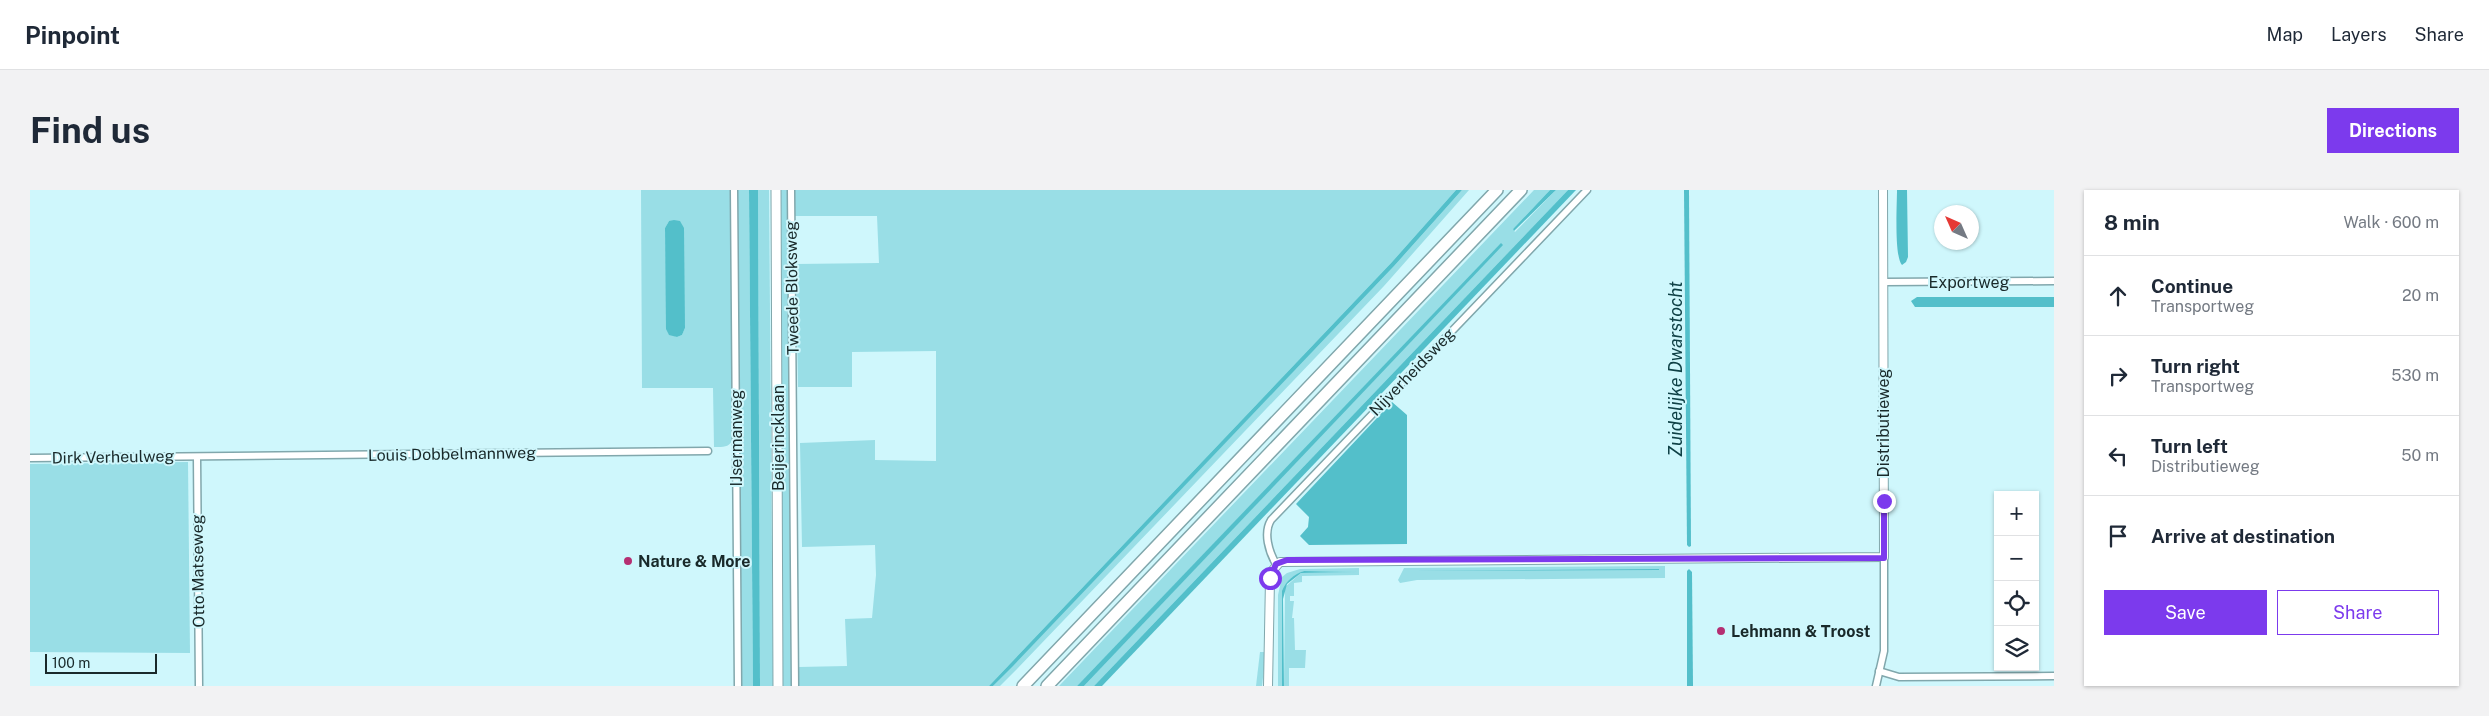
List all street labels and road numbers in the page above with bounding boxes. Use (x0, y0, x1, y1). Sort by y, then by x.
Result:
street label: Tweede Bloksweg (781, 221, 803, 355)
street label: Exportweg (1929, 273, 2009, 292)
street label: Nijverheidsweg (1365, 324, 1459, 420)
street label: Distributieweg (1874, 369, 1893, 477)
street label: Beijerincklaan (769, 385, 788, 491)
street label: IJsermanweg (727, 389, 746, 487)
street label: Louis Dobbelmannweg (368, 443, 536, 465)
street label: Dirk Verheulweg (51, 446, 175, 468)
street label: Otto Matseweg (188, 514, 208, 628)

